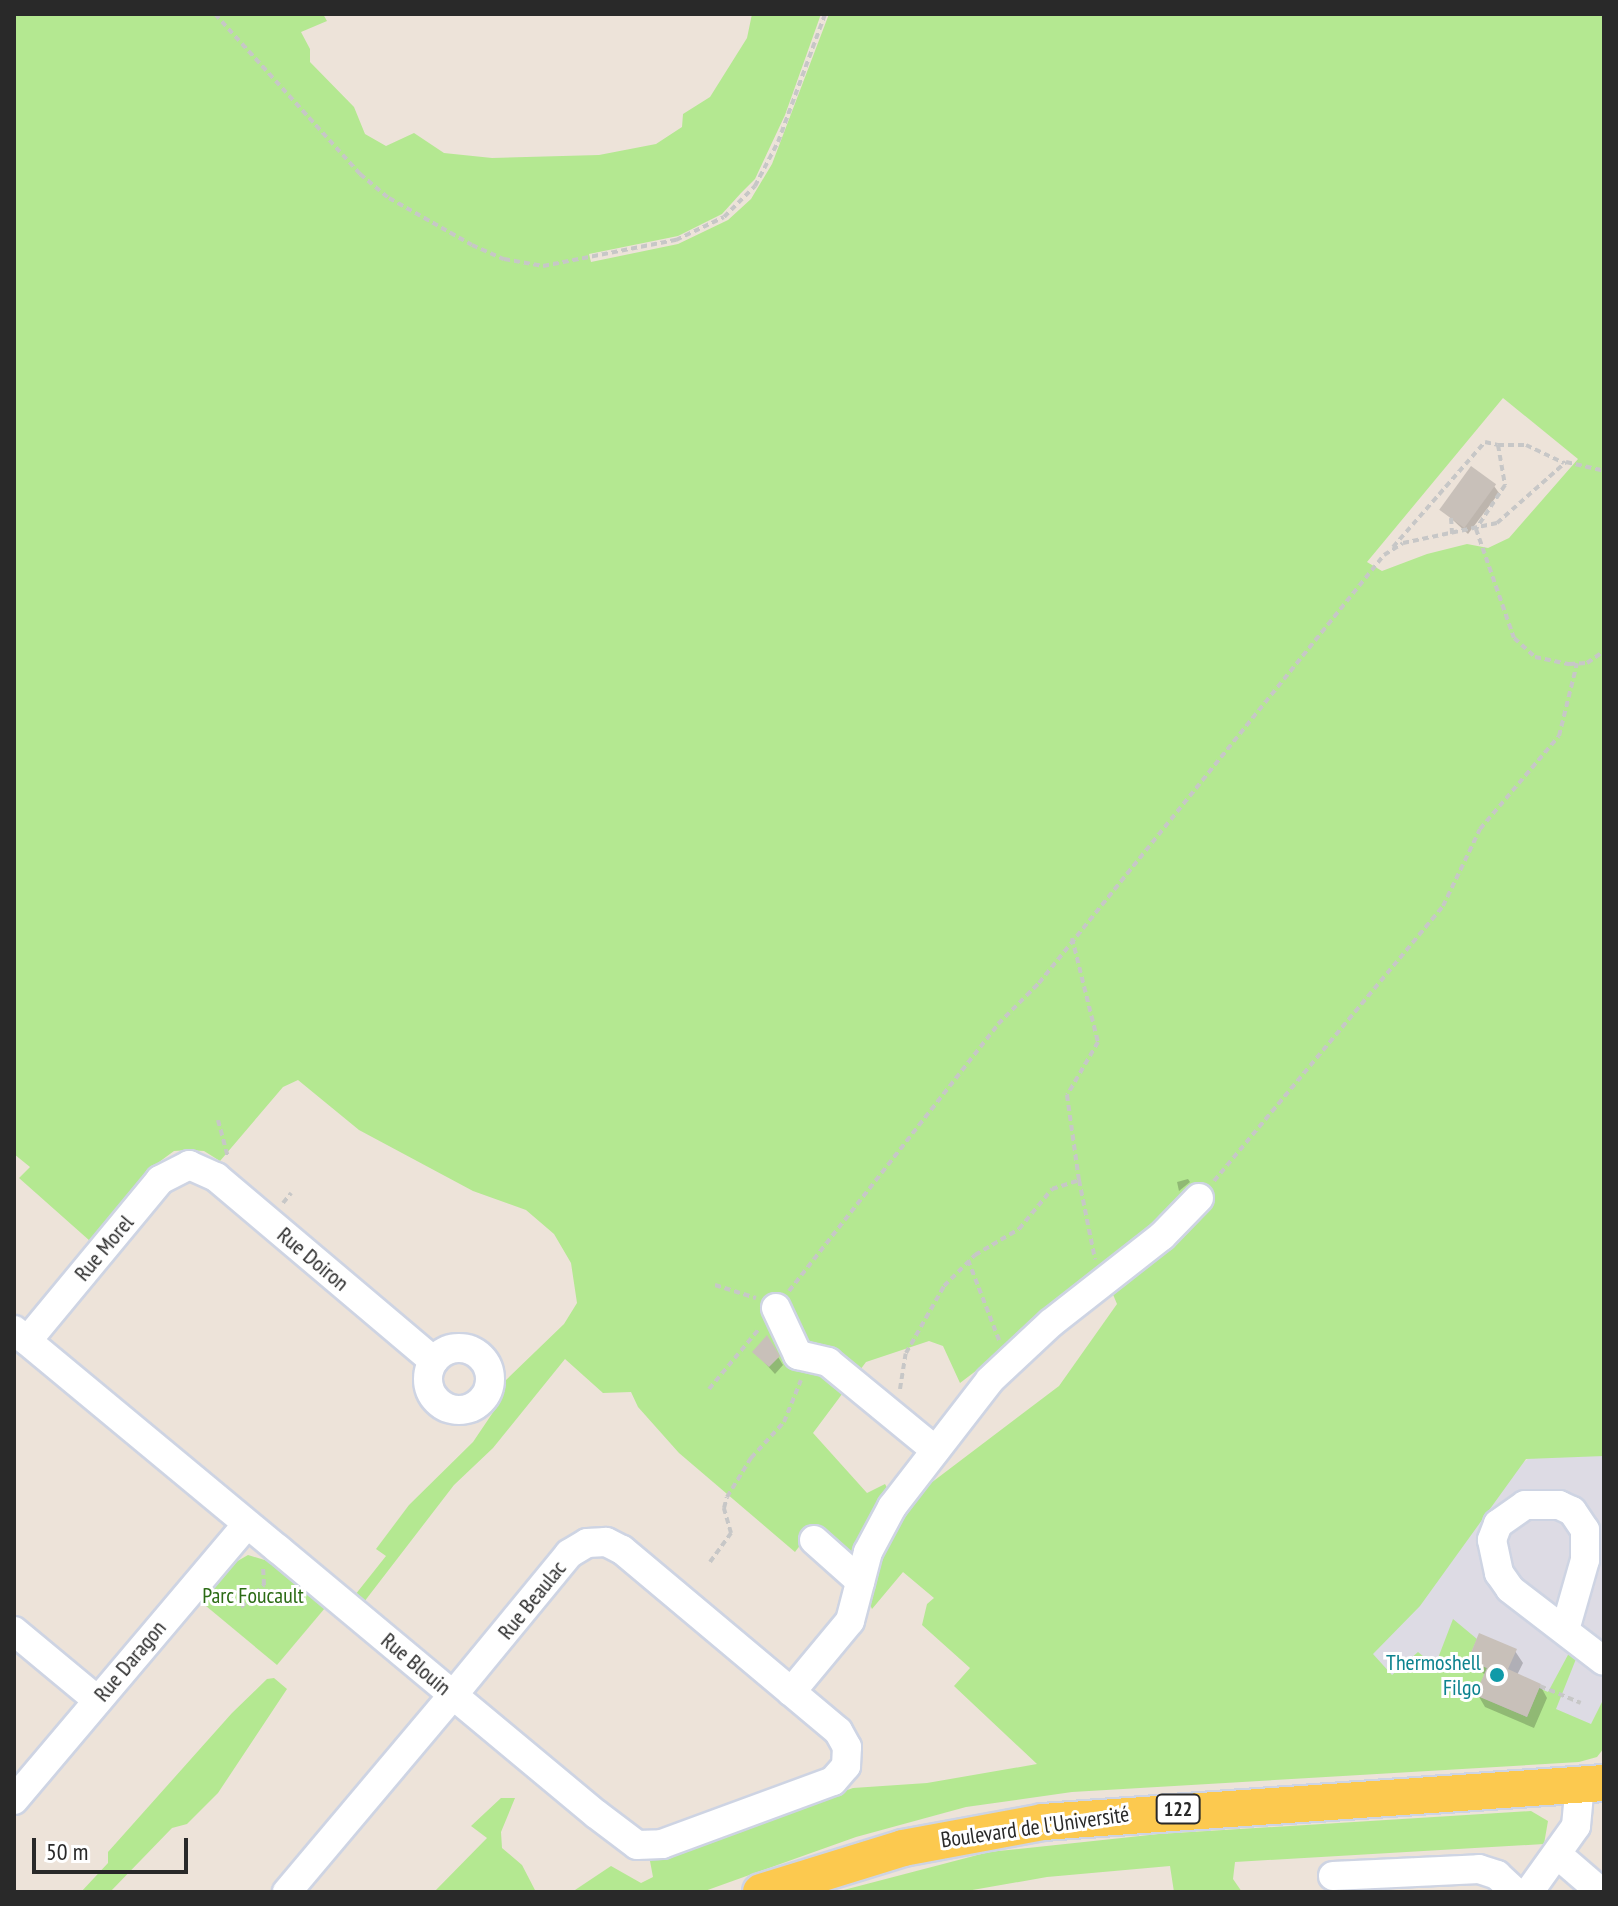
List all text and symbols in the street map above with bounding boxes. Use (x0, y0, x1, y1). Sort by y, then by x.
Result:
street label: Rue Morel (69, 1210, 139, 1286)
street label: Rue Doiron (272, 1222, 354, 1296)
street label: Rue Beaulac (492, 1555, 572, 1645)
park label: Parc Foucault (202, 1583, 304, 1609)
street label: Rue Daragon (88, 1615, 172, 1707)
street label: Rue Blouin (376, 1627, 456, 1701)
place label: Thermoshell Filgo (1386, 1649, 1481, 1700)
marker: Thermoshell Filgo (1488, 1666, 1506, 1684)
road number: 122 (1154, 1793, 1202, 1825)
street label: Boulevard de l'Université (939, 1801, 1131, 1853)
scale bar (36, 1822, 192, 1872)
text: 50 m (46, 1836, 88, 1867)

